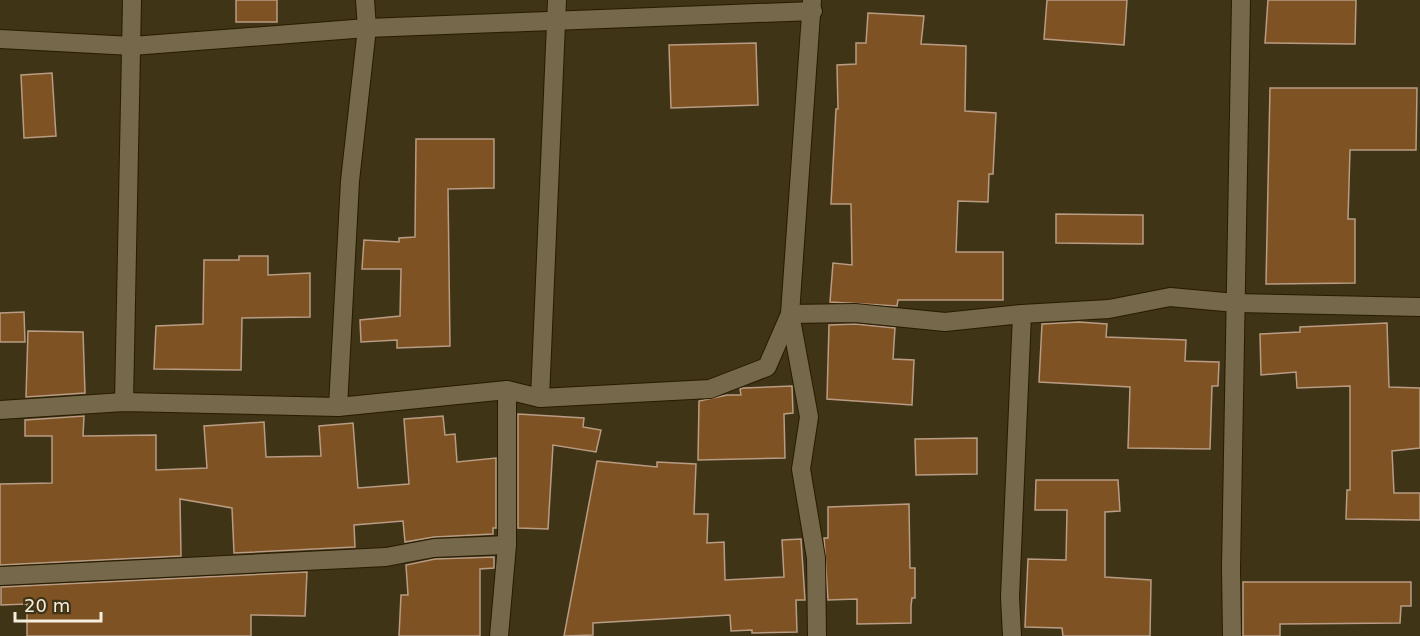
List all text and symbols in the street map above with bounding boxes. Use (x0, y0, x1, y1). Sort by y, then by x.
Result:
scale bar (15, 585, 100, 623)
text: 20 m (24, 595, 70, 616)

